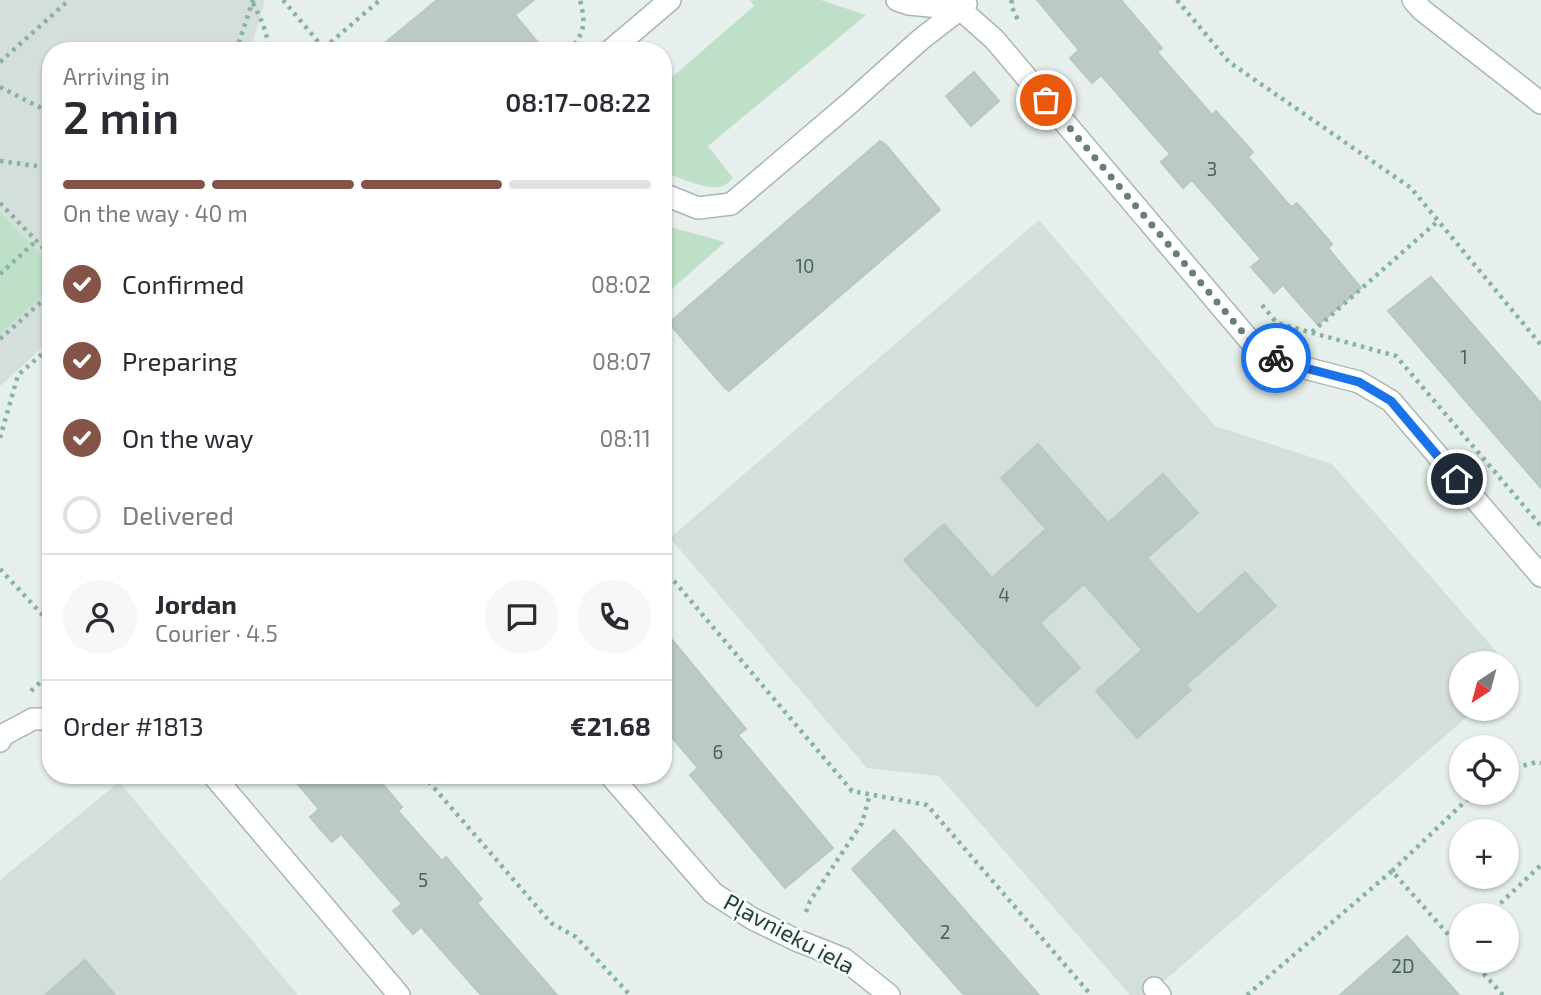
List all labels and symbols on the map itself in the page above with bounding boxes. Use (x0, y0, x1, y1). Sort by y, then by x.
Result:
pin (1016, 70, 1076, 130)
house number: 3 (1207, 157, 1217, 180)
house number: 10 (795, 254, 815, 277)
courier (1241, 323, 1311, 393)
house number: 1 (1460, 345, 1468, 368)
pin (1427, 449, 1487, 509)
house number: 4 (998, 583, 1010, 606)
north arrow (1449, 651, 1519, 721)
house number: 6 (713, 740, 723, 763)
house number: 5 (418, 868, 428, 891)
street label: Pļavnieku iela (718, 887, 860, 981)
house number: 2 (940, 920, 950, 943)
house number: 2D (1391, 954, 1415, 977)

